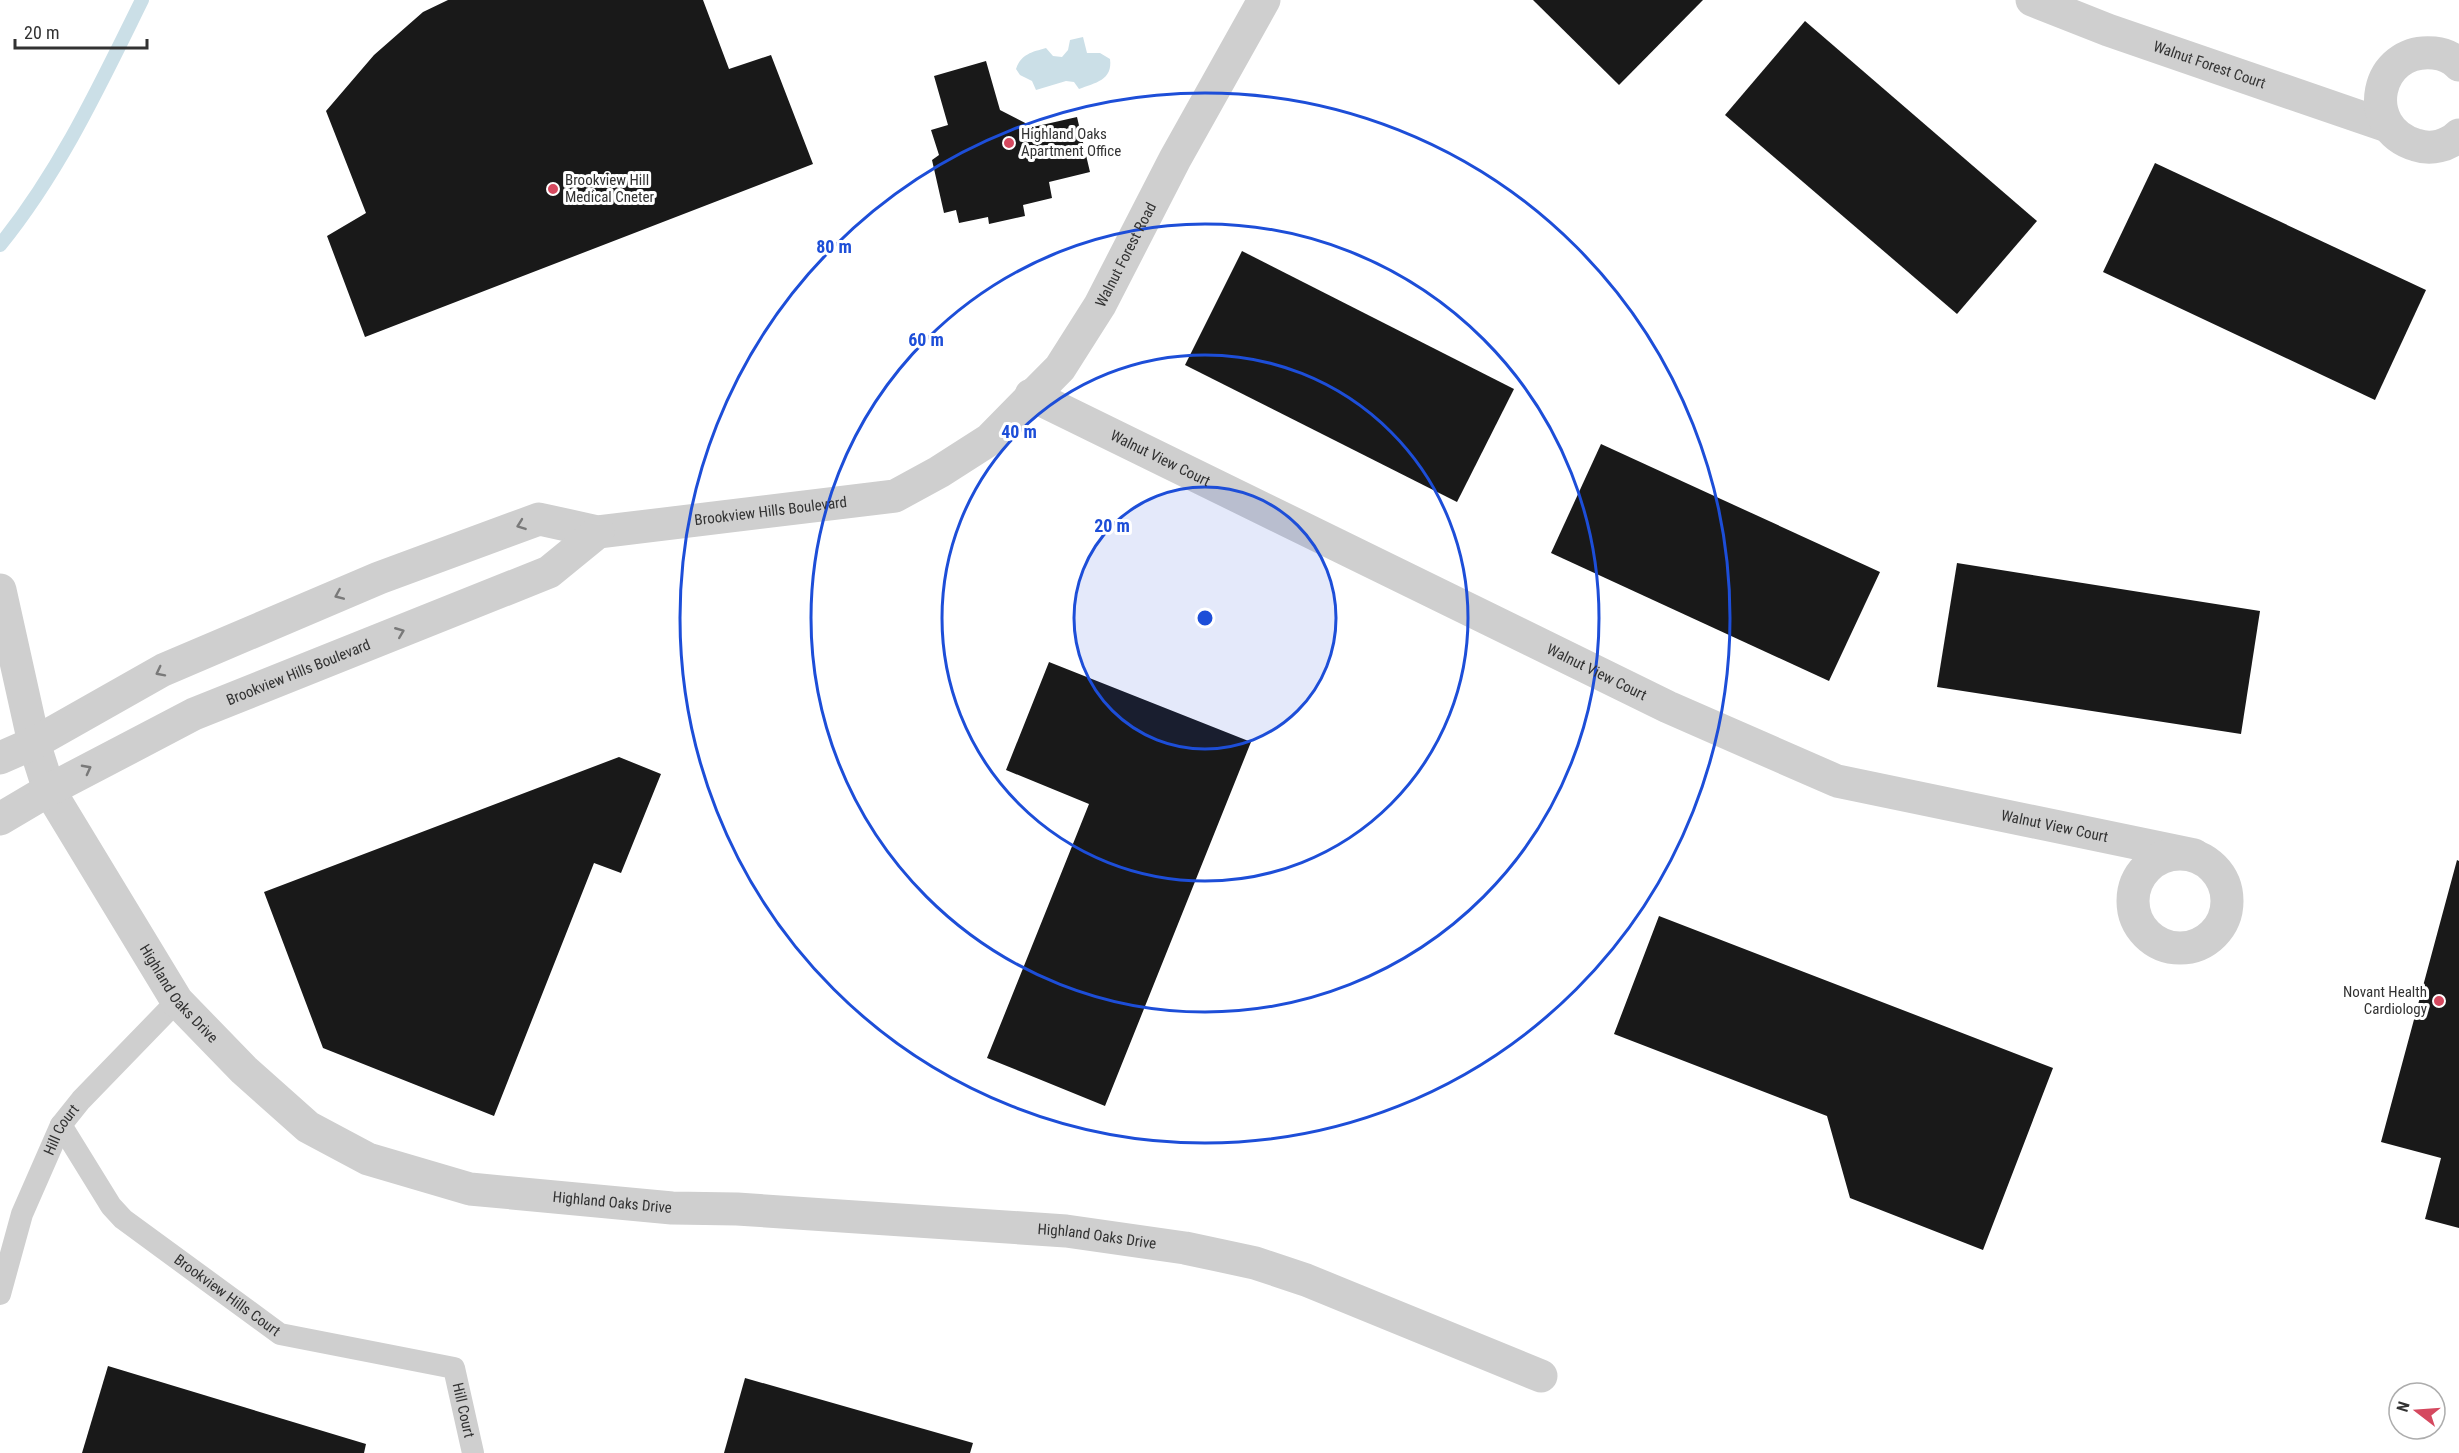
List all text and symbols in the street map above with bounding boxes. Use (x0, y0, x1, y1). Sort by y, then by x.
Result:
scale bar (15, 12, 147, 50)
text: 20 m (24, 22, 59, 43)
street label: Walnut Forest Court (2151, 37, 2268, 93)
place label: Highland Oaks Apartment Office (1021, 125, 1121, 160)
marker: Highland Oaks Apartment Office (1002, 136, 1016, 150)
place label: Brookview Hill Medical Cneter (565, 171, 655, 206)
marker: Brookview Hill Medical Cneter (546, 182, 560, 196)
street label: Walnut Forest Road (1091, 199, 1160, 310)
text: 80 m (816, 236, 852, 257)
text: 60 m (908, 329, 944, 350)
text: 40 m (1001, 421, 1037, 442)
street label: Walnut View Court (1107, 426, 1213, 490)
street label: Brookview Hills Boulevard (693, 493, 848, 529)
text: 20 m (1094, 515, 1130, 536)
one-way arrow (516, 518, 527, 530)
one-way arrow (334, 588, 345, 600)
centre of rings (1195, 608, 1215, 628)
one-way arrow (394, 627, 405, 639)
street label: Brookview Hills Boulevard (224, 635, 373, 709)
street label: Walnut View Court (1544, 640, 1650, 704)
one-way arrow (156, 665, 166, 676)
one-way arrow (81, 765, 92, 777)
street label: Walnut View Court (1999, 806, 2110, 846)
street label: Highland Oaks Drive (136, 941, 222, 1047)
place label: Novant Health Cardiology (2343, 983, 2427, 1018)
marker: Novant Health Cardiology (2432, 994, 2446, 1008)
street label: Hill Court (40, 1101, 83, 1158)
street label: Highland Oaks Drive (552, 1188, 673, 1217)
street label: Highland Oaks Drive (1037, 1220, 1157, 1253)
street label: Brookview Hills Court (171, 1250, 284, 1340)
street label: Hill Court (449, 1381, 478, 1439)
north arrow (2387, 1381, 2447, 1441)
text: N (2393, 1399, 2414, 1414)

